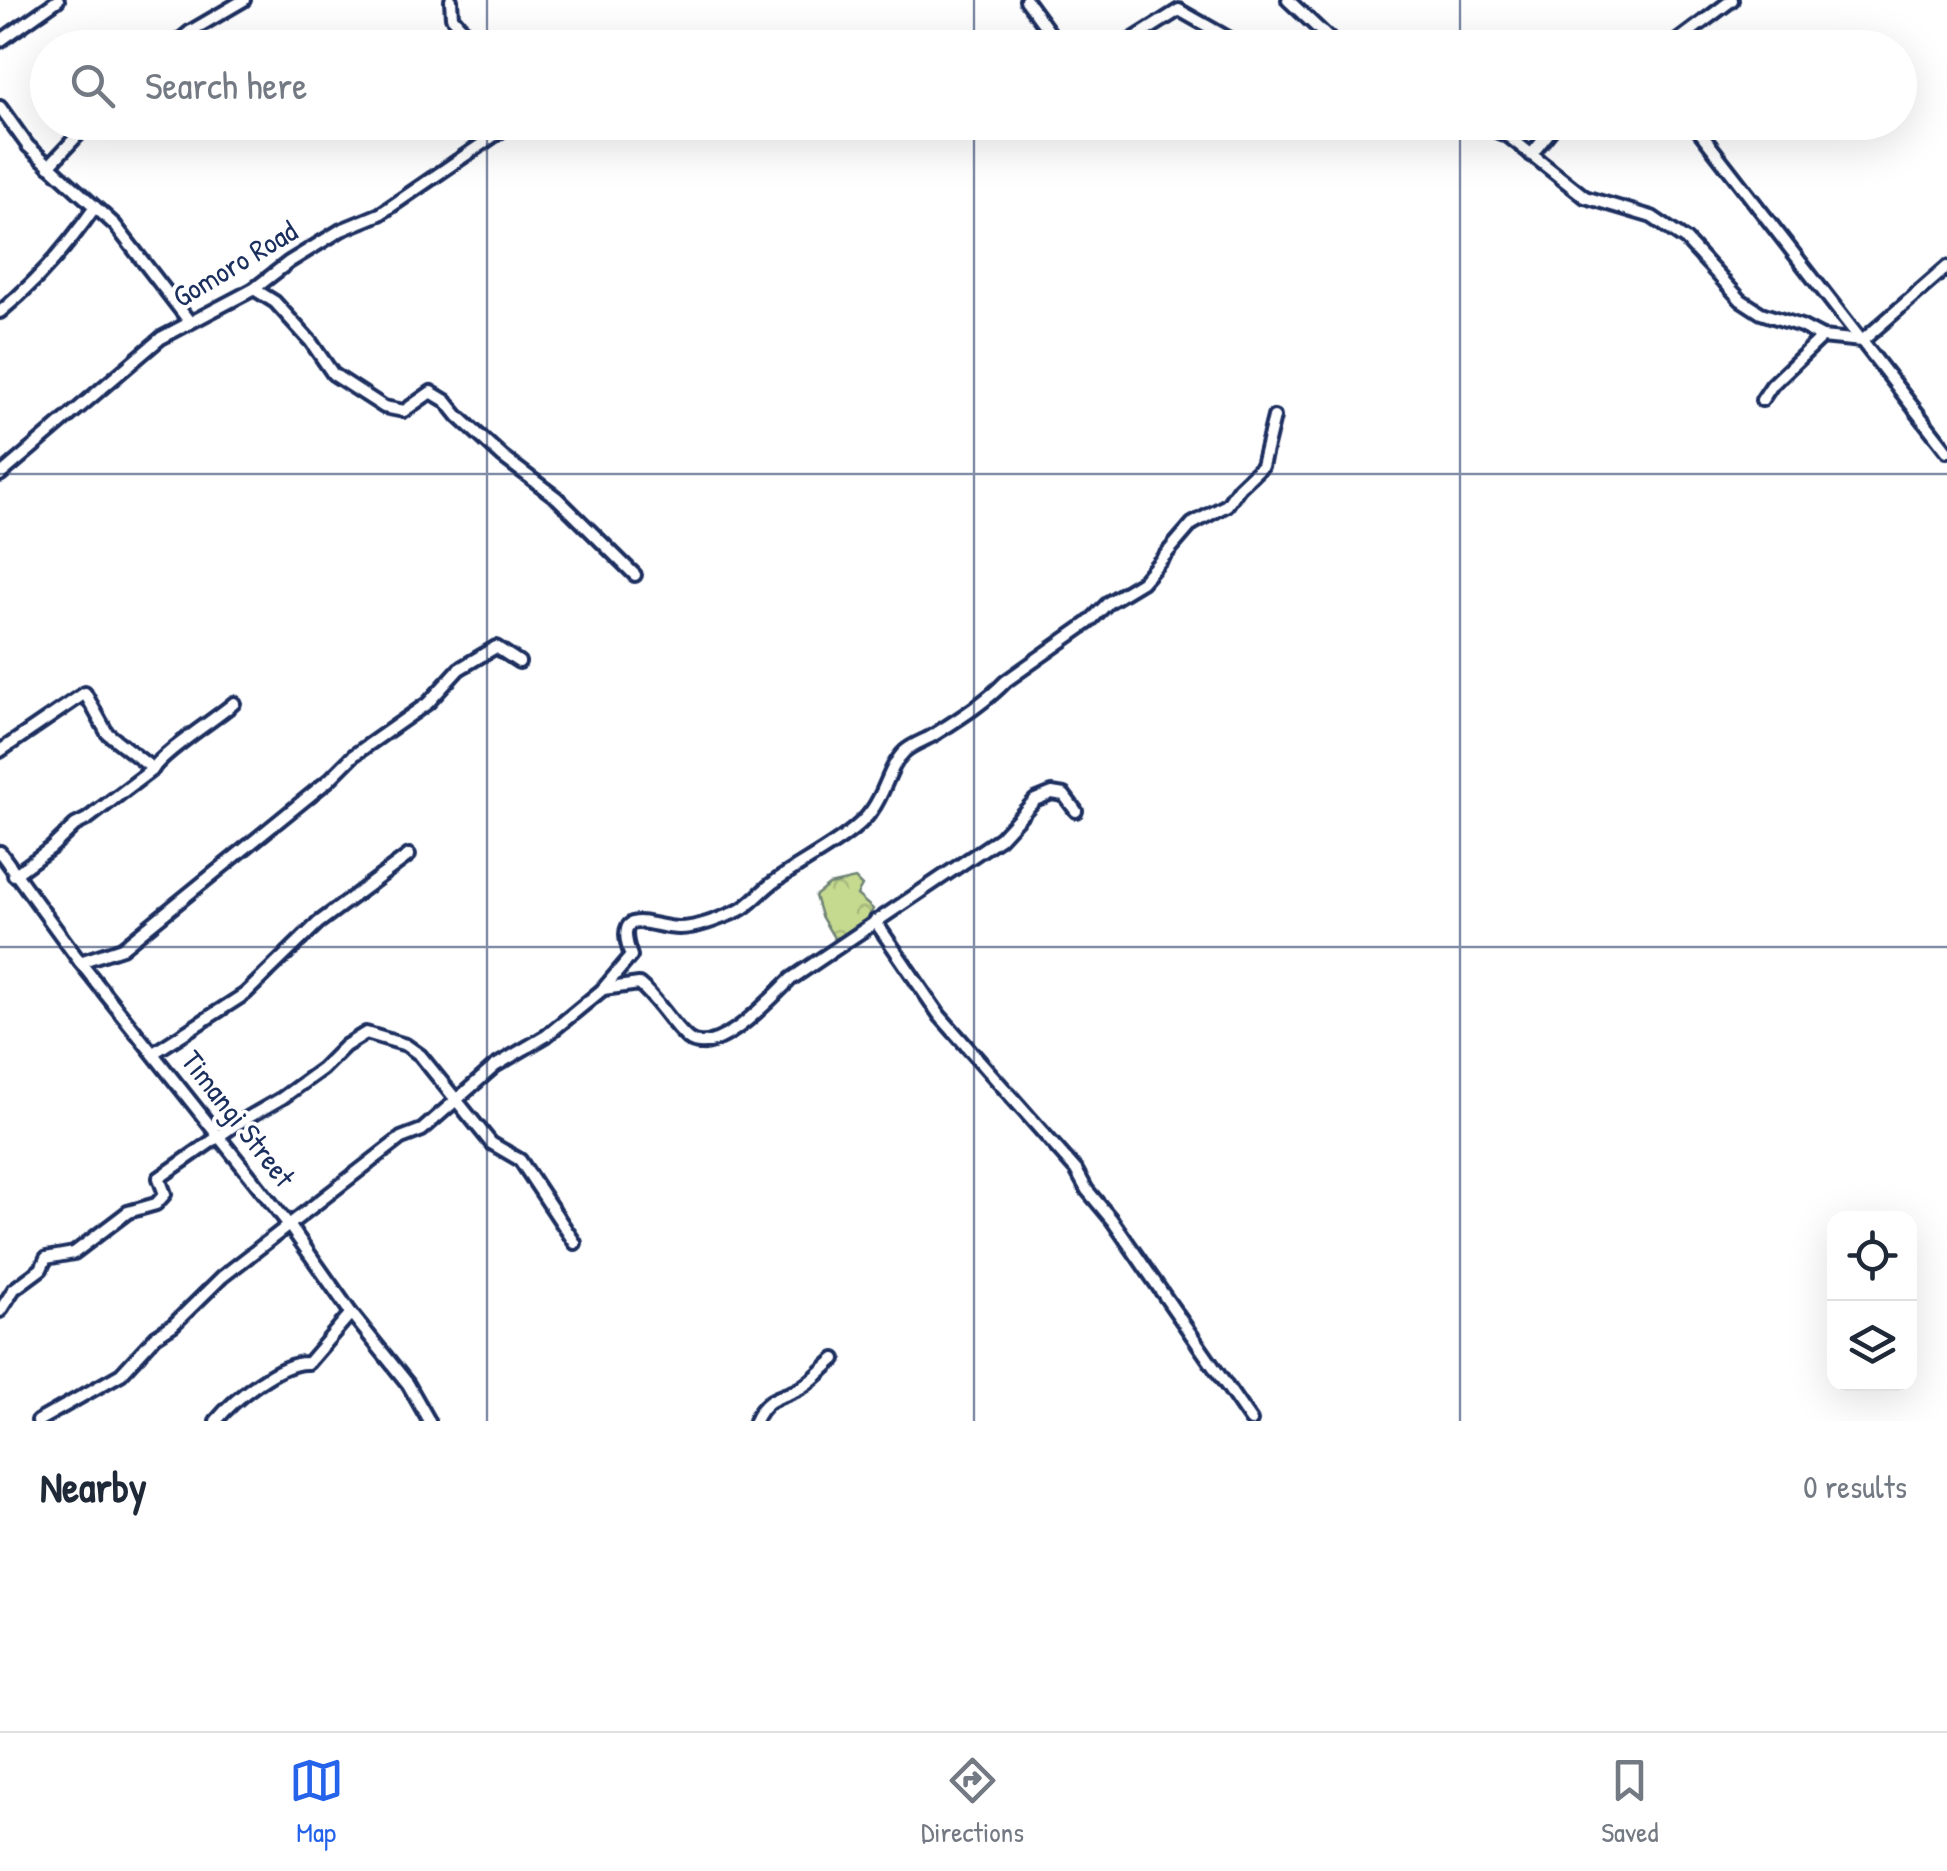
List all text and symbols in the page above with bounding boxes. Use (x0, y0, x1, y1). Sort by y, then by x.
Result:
search box (30, 30, 1917, 140)
icon: search (65, 58, 120, 113)
text: Search here (145, 59, 307, 111)
street label: Gomoro Road (165, 210, 304, 316)
street label: Timangi Street (173, 1042, 305, 1196)
map controls (1827, 1211, 1917, 1391)
button: locate (1827, 1211, 1917, 1301)
button: layers (1827, 1301, 1917, 1391)
text: Nearby (40, 1458, 147, 1515)
text: 0 results (1803, 1465, 1907, 1508)
tab: Map (289, 1753, 344, 1851)
tab: Directions (921, 1753, 1024, 1851)
tab: Saved (1601, 1753, 1658, 1851)

